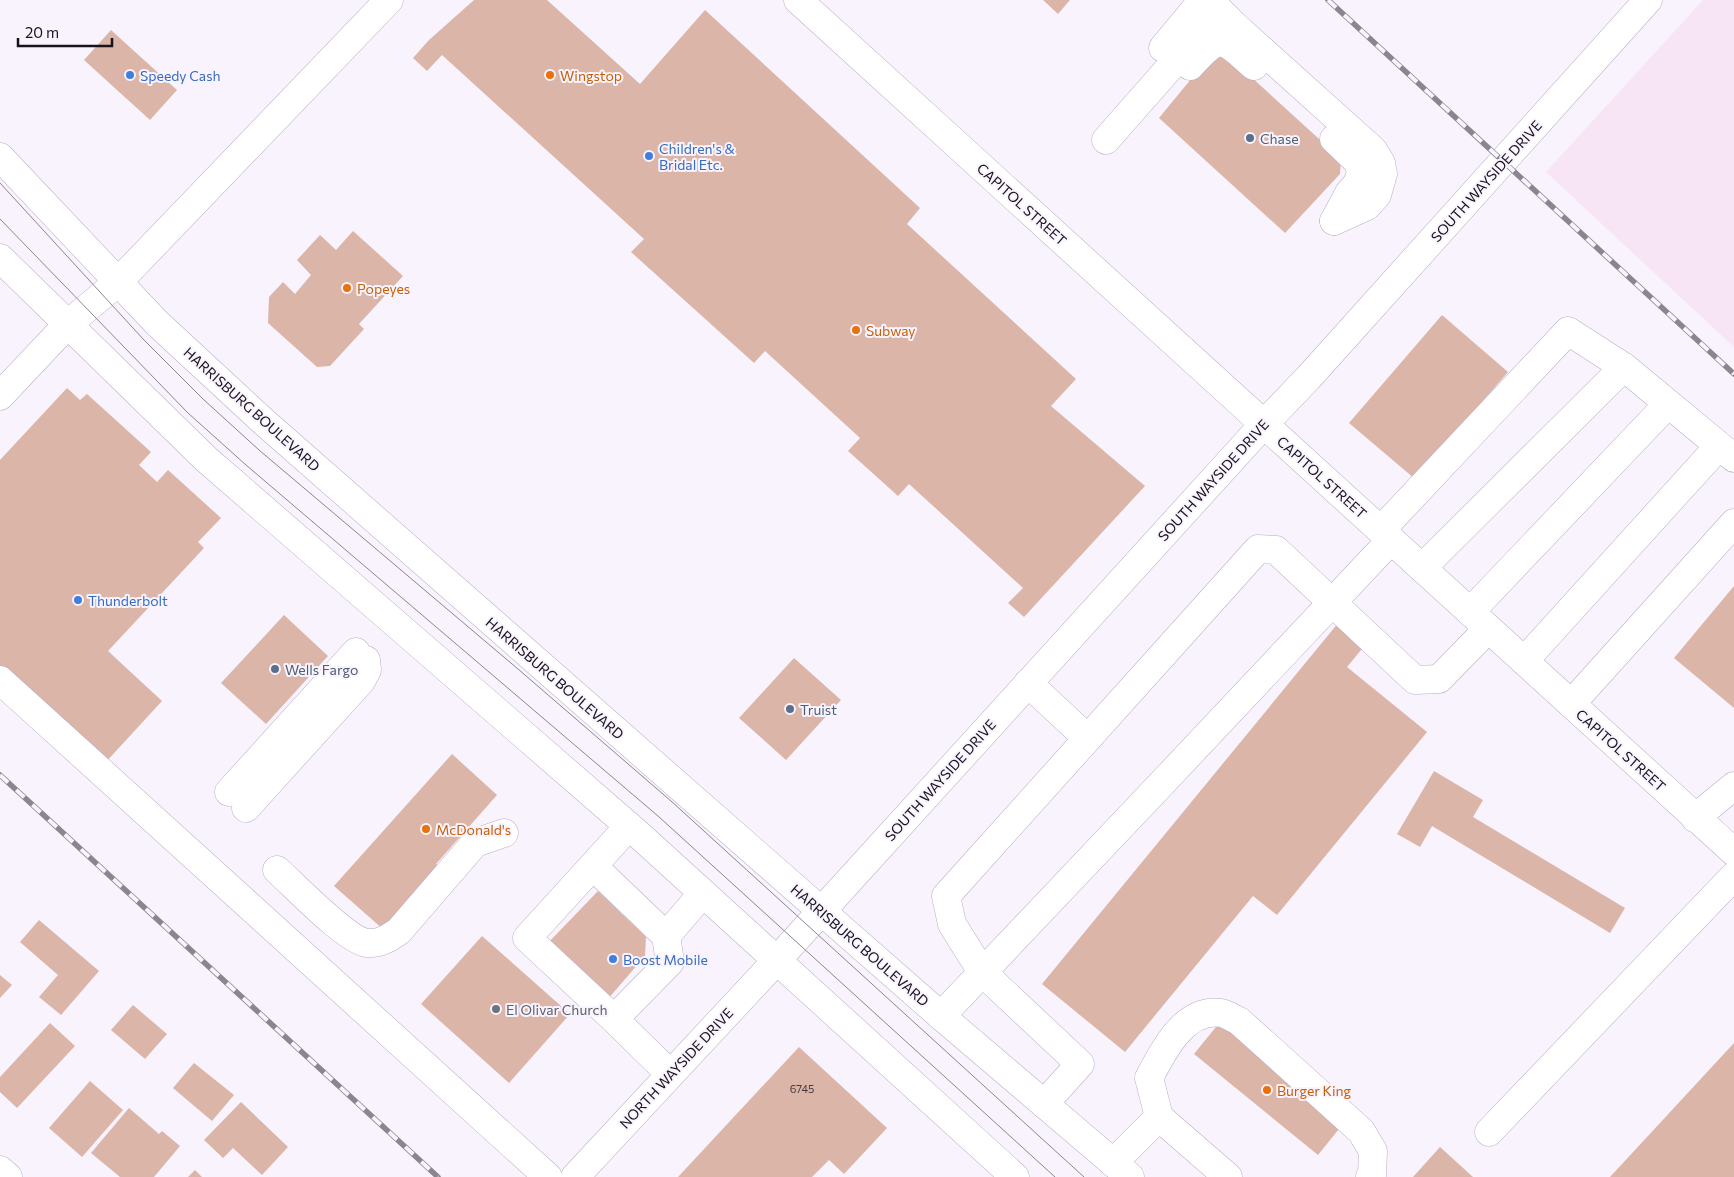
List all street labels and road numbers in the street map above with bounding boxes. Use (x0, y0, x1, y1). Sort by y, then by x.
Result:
street label: SOUTH WAYSIDE DRIVE (1427, 117, 1545, 245)
street label: CAPITOL STREET (974, 159, 1070, 249)
street label: HARRISBURG BOULEVARD (180, 343, 324, 475)
street label: SOUTH WAYSIDE DRIVE (1154, 416, 1272, 544)
street label: CAPITOL STREET (1274, 432, 1370, 522)
street label: HARRISBURG BOULEVARD (482, 613, 628, 743)
street label: CAPITOL STREET (1573, 705, 1669, 795)
street label: SOUTH WAYSIDE DRIVE (881, 716, 999, 844)
street label: HARRISBURG BOULEVARD (787, 880, 933, 1010)
street label: NORTH WAYSIDE DRIVE (616, 1004, 736, 1132)

